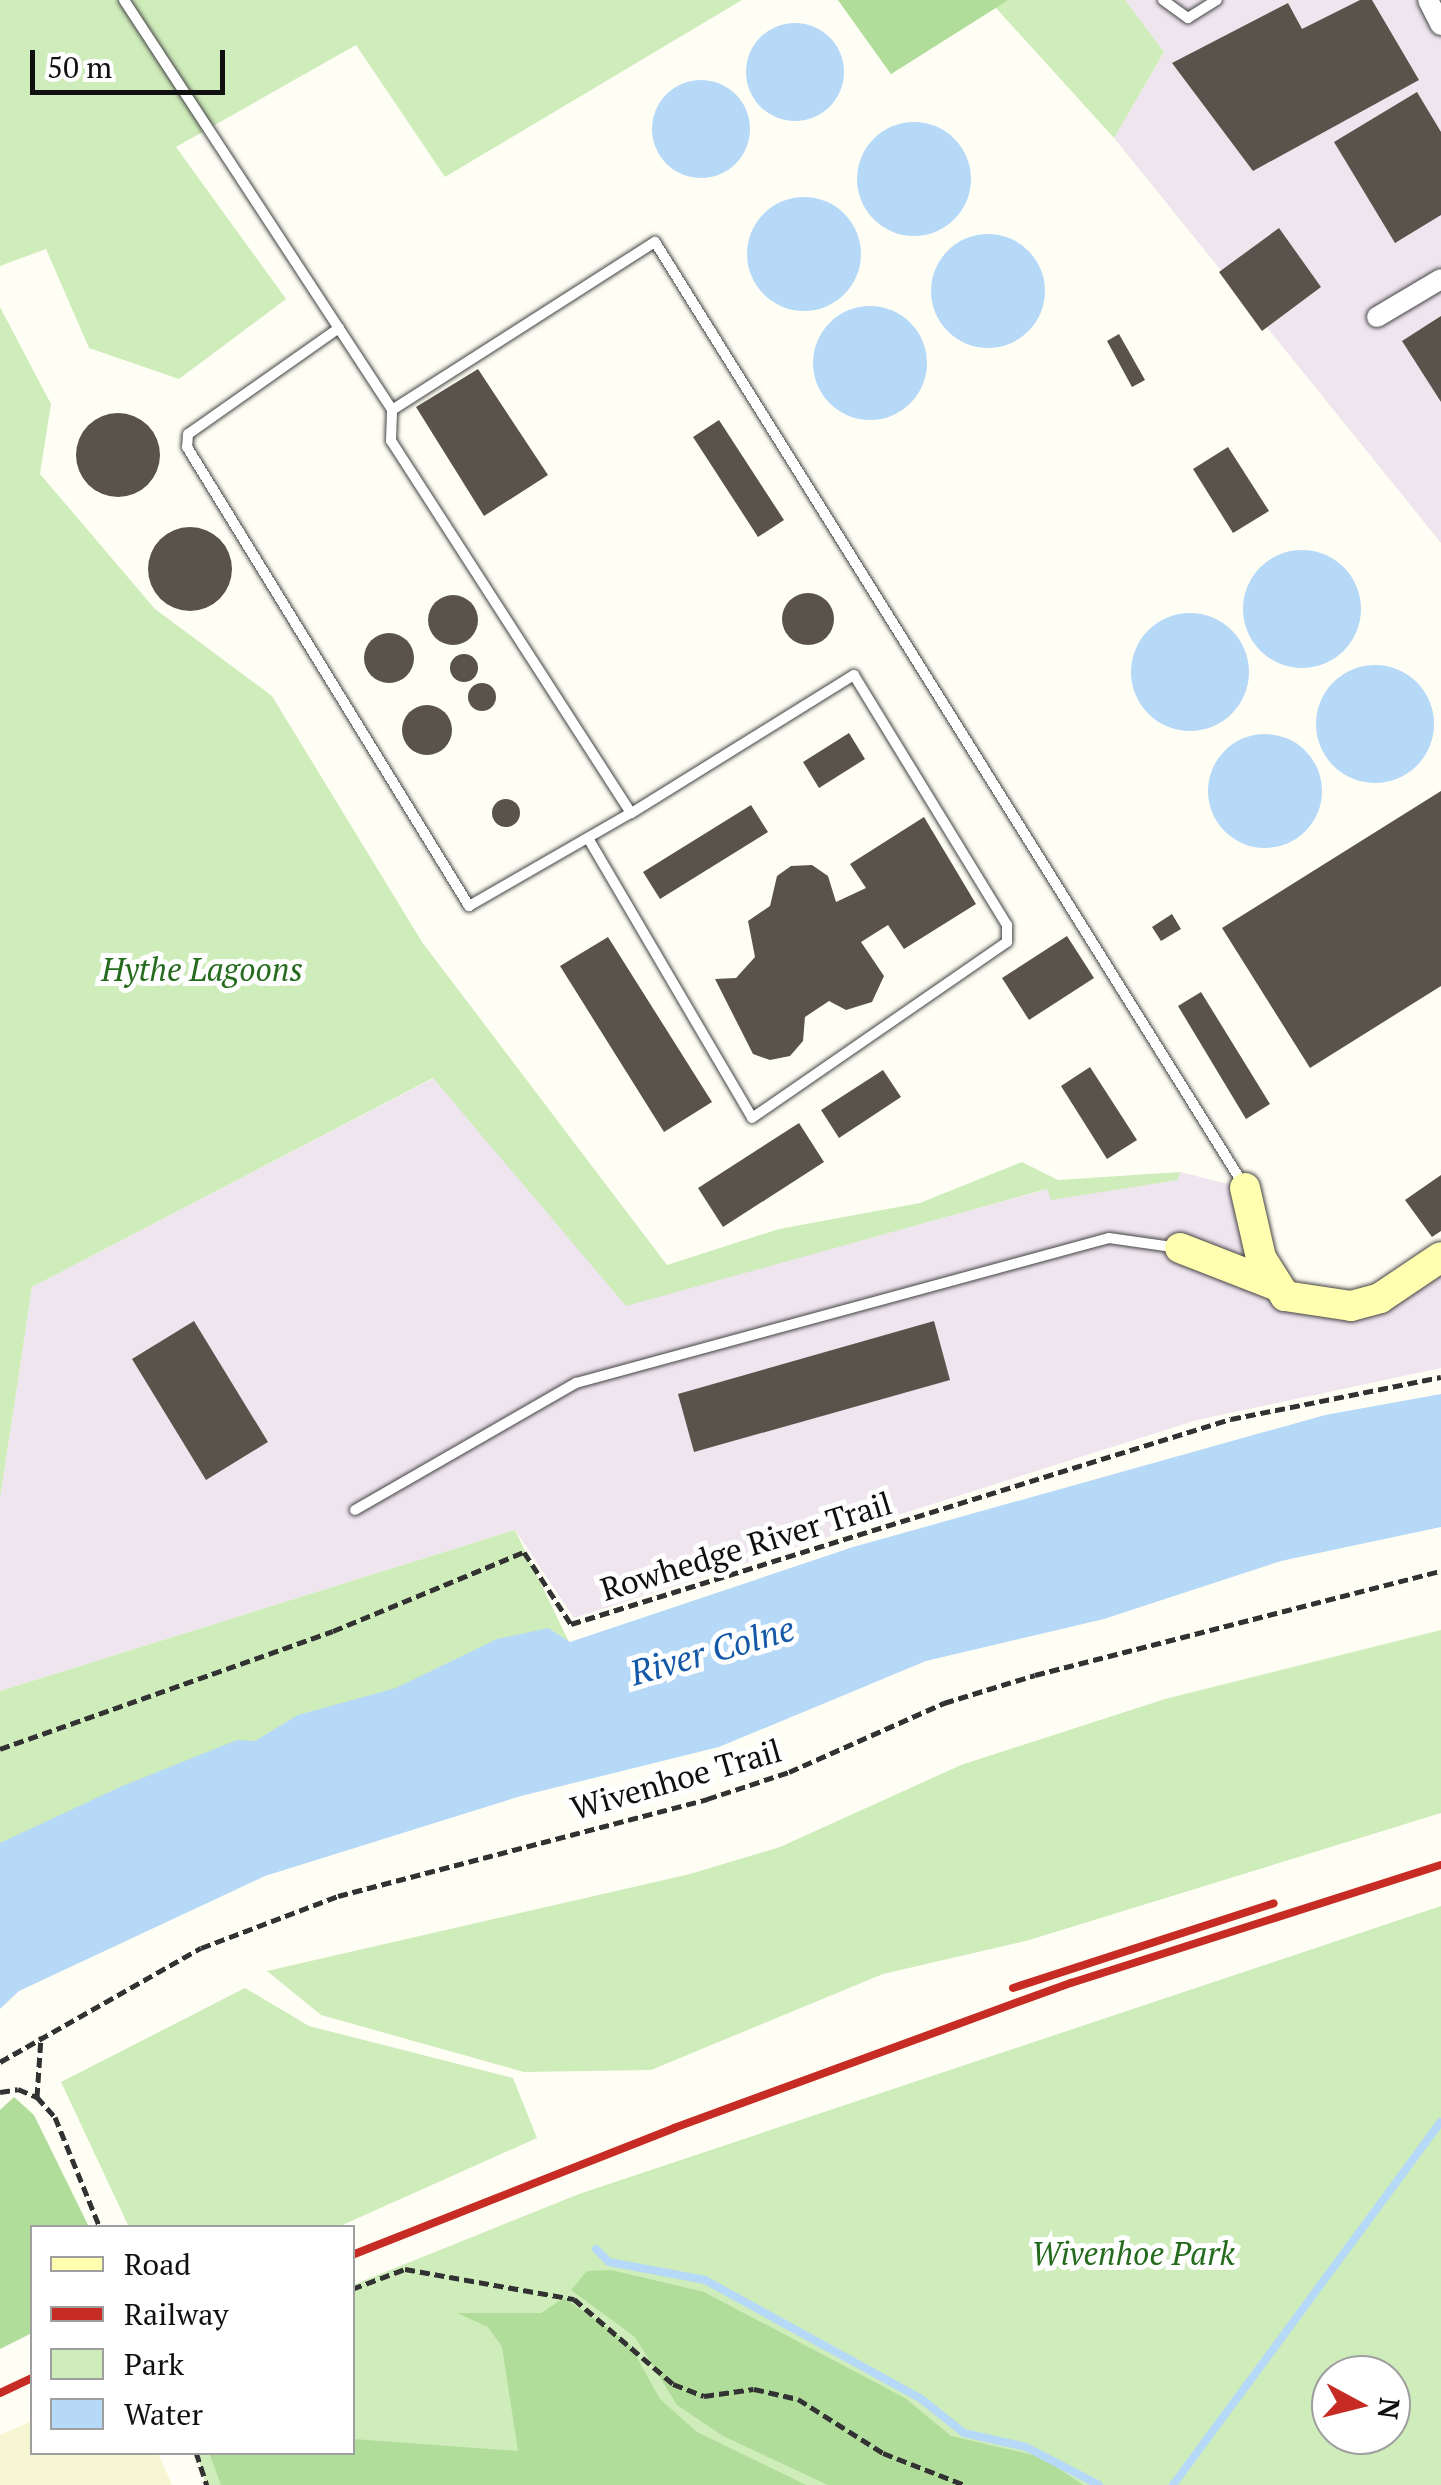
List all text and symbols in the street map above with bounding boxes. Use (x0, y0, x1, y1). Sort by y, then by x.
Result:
scale bar (35, 30, 230, 92)
text: 50 m (47, 47, 112, 87)
park label: Hythe Lagoons (101, 950, 303, 988)
street label: Rowhedge River Trail (596, 1483, 896, 1609)
water label: River Colne (625, 1607, 799, 1693)
street label: Wivenhoe Trail (566, 1731, 786, 1827)
legend (30, 2225, 355, 2455)
park label: Wivenhoe Park (1031, 2234, 1235, 2272)
text: Road (124, 2244, 191, 2284)
text: Railway (124, 2294, 228, 2334)
text: Park (124, 2344, 184, 2384)
north arrow (1311, 2355, 1411, 2455)
text: Water (124, 2394, 203, 2434)
text: N (1370, 2396, 1409, 2421)

